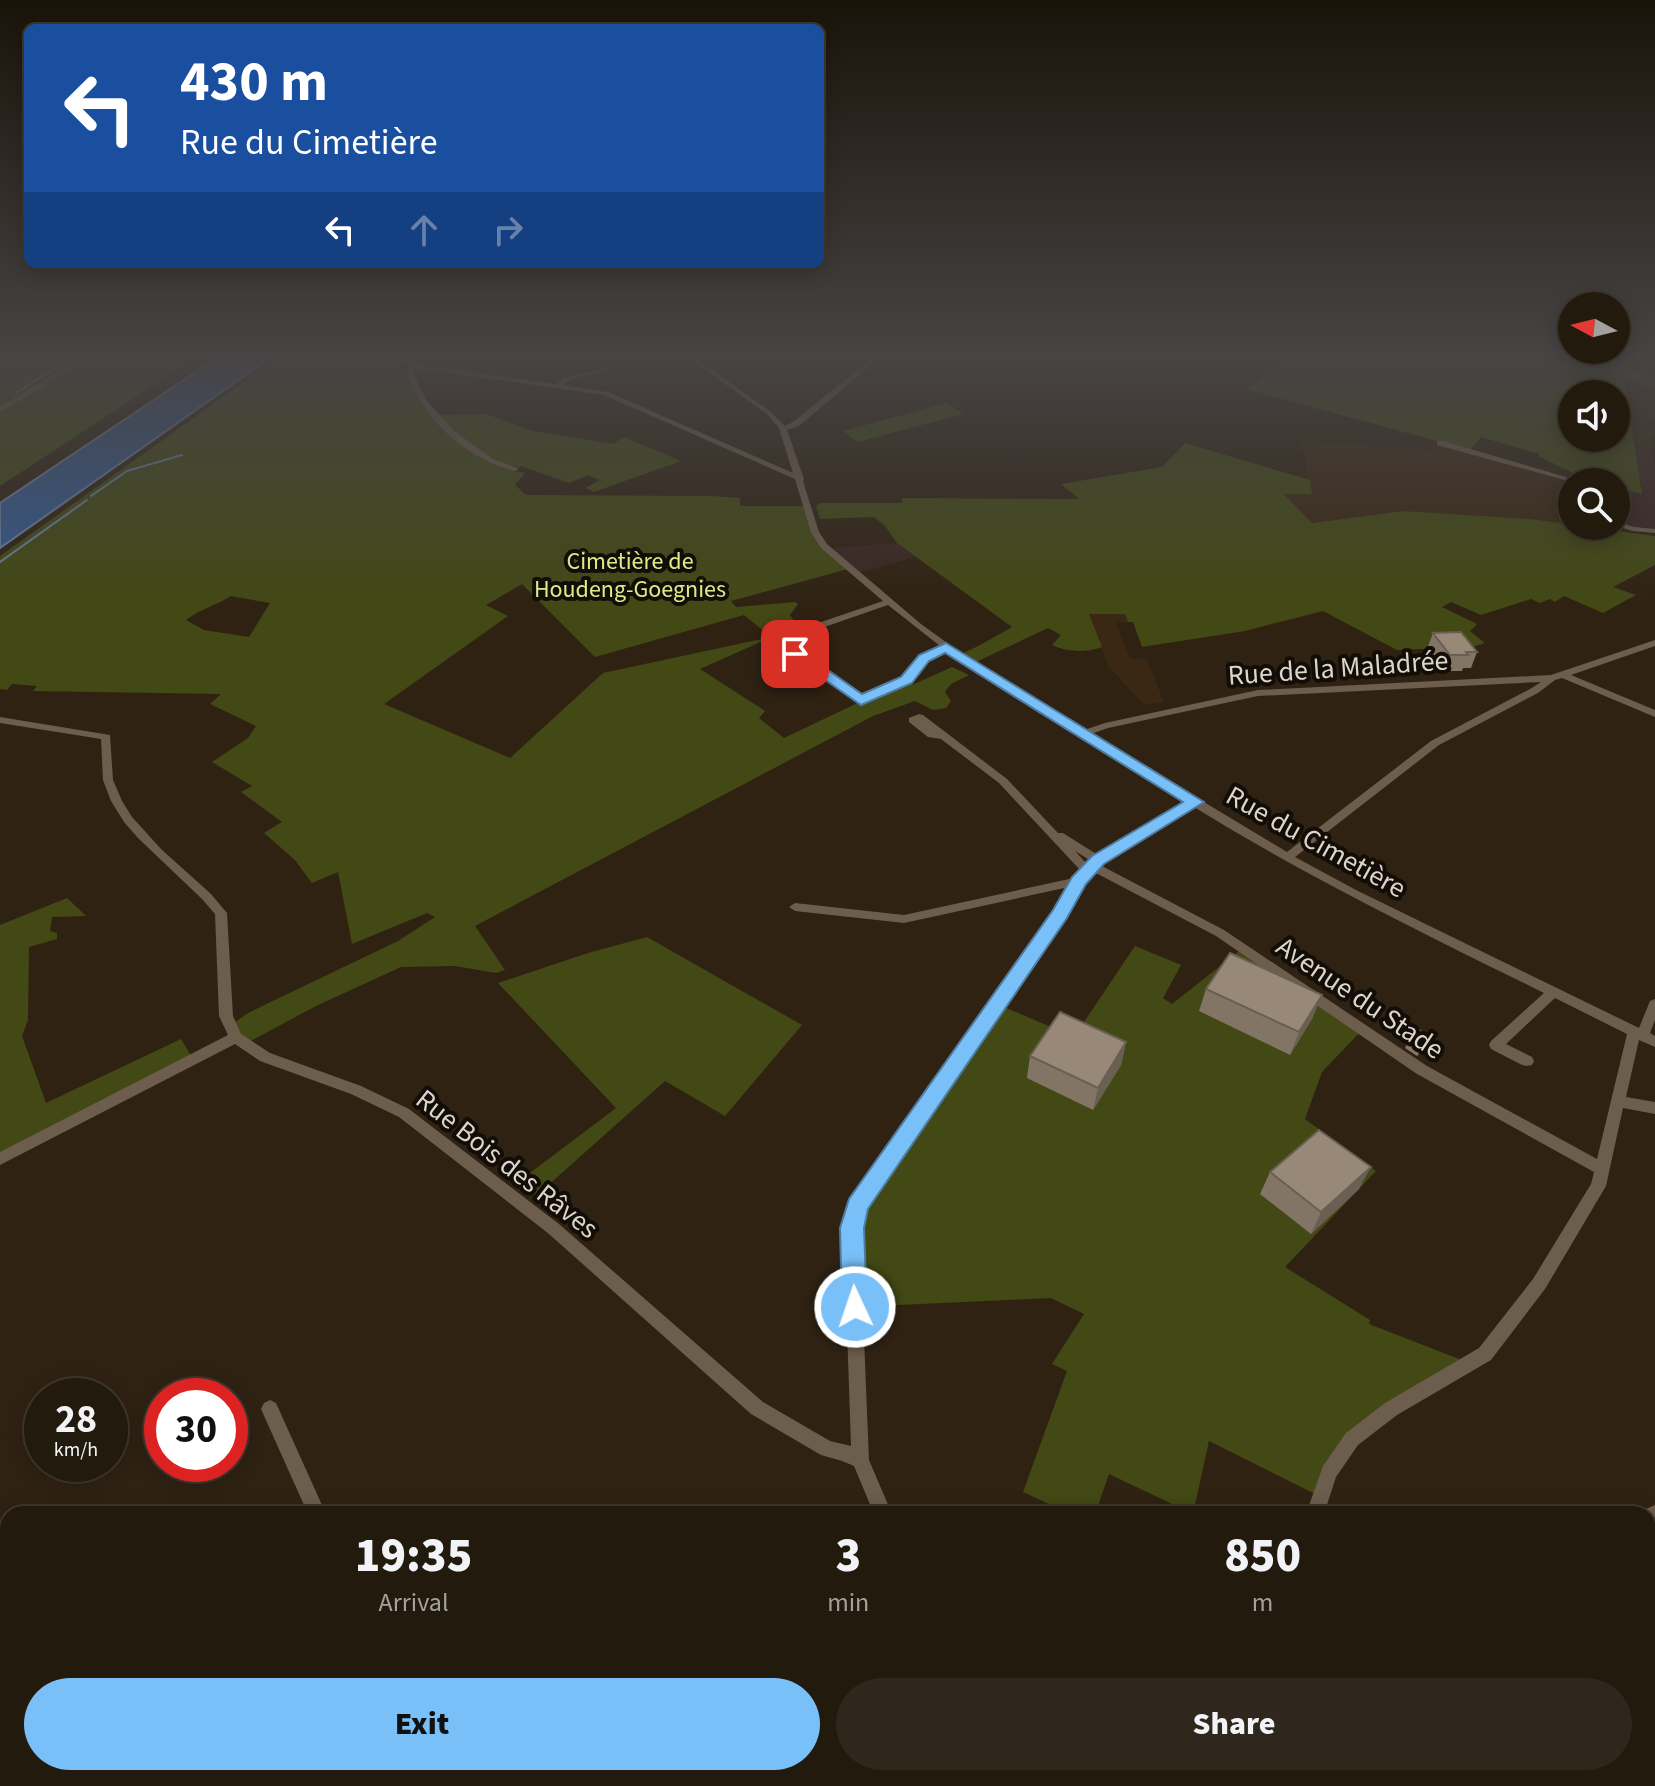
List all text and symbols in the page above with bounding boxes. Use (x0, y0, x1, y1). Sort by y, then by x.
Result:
text: 430 m (180, 43, 328, 122)
icon: left (48, 56, 152, 160)
text: Rue du Cimetière (180, 117, 438, 168)
icon: left (318, 208, 362, 252)
icon: ahead (402, 208, 446, 252)
icon: right (486, 208, 530, 252)
north arrow (1558, 292, 1630, 364)
map controls (1558, 292, 1630, 540)
button: sound (1558, 380, 1630, 452)
button: search (1558, 468, 1630, 540)
park label: Cimetière de Houdeng-Goegnies (534, 544, 726, 607)
pin (761, 620, 829, 688)
icon: arrive (773, 632, 817, 676)
street label: Rue de la Maladrée (1226, 640, 1450, 696)
street label: Rue du Cimetière (1219, 776, 1413, 908)
street label: Avenue du Stade (1268, 927, 1452, 1069)
street label: Rue Bois des Râves (407, 1080, 607, 1248)
position arrow (813, 1265, 897, 1349)
speed limit sign: 30 (144, 1378, 248, 1482)
text: 28 (55, 1391, 97, 1448)
text: km/h (54, 1436, 98, 1464)
text: 19:35 (355, 1522, 472, 1590)
text: 3 (835, 1522, 861, 1590)
text: 850 (1224, 1522, 1301, 1590)
text: Arrival (379, 1584, 449, 1621)
text: min (827, 1584, 869, 1621)
text: m (1252, 1584, 1273, 1621)
button: Exit (24, 1678, 820, 1770)
button: Share (836, 1678, 1632, 1770)

